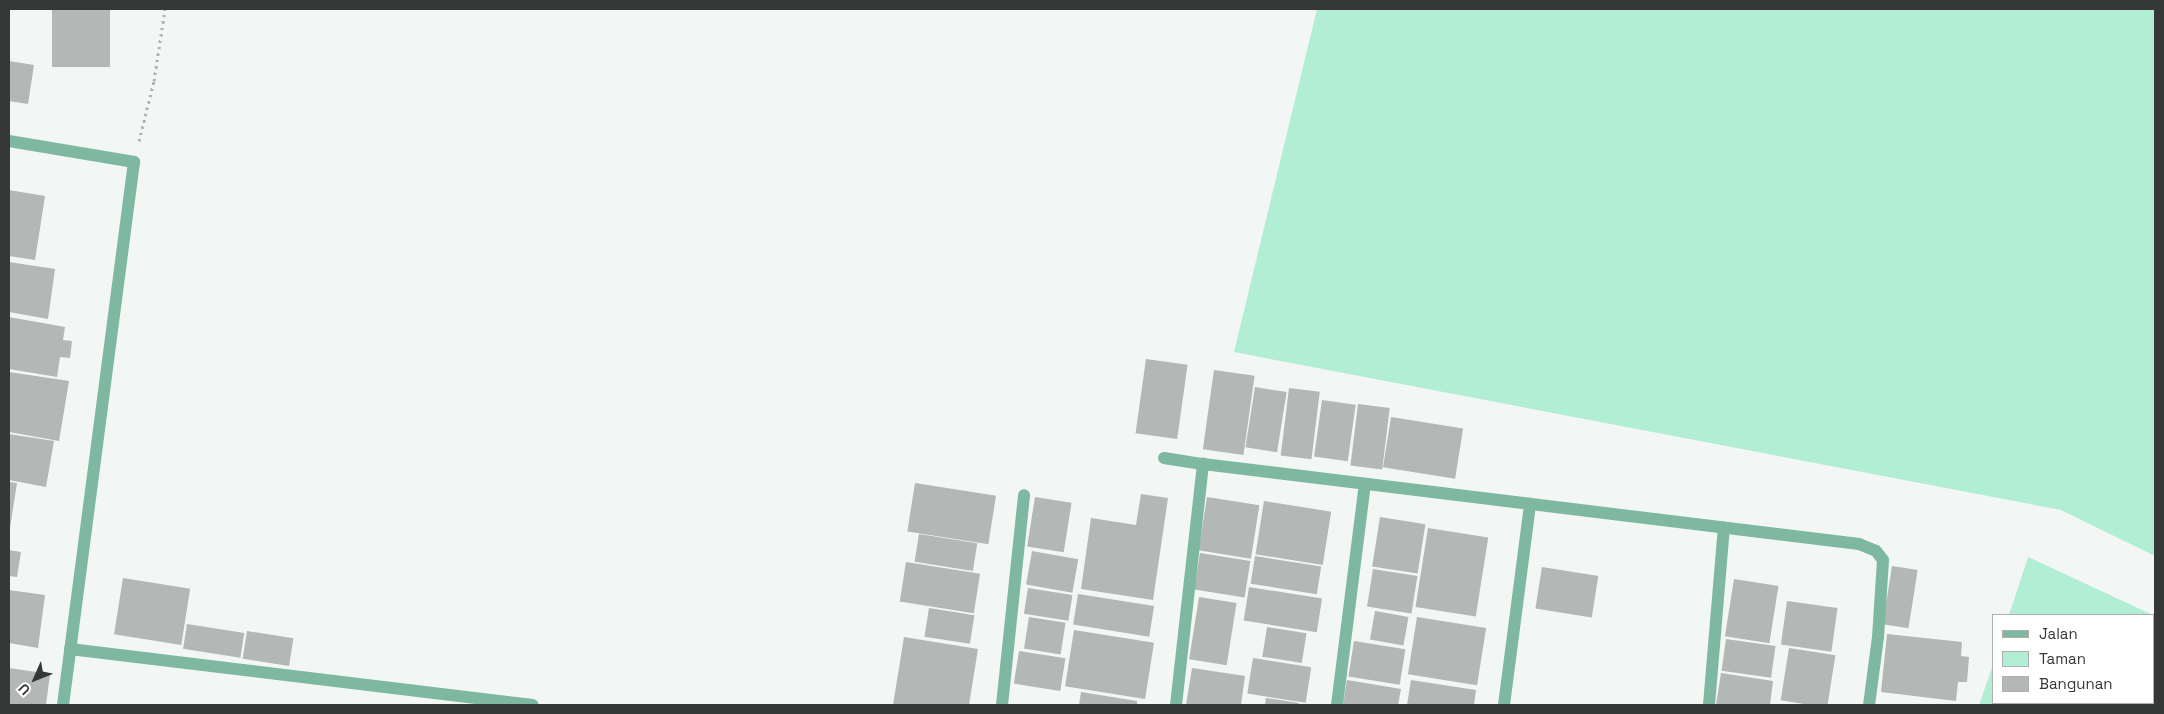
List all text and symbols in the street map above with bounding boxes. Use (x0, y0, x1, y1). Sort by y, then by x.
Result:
legend (1992, 614, 2154, 704)
text: Jalan (2039, 624, 2078, 643)
text: Taman (2039, 649, 2086, 668)
north arrow (10, 654, 60, 704)
text: Bangunan (2039, 674, 2113, 693)
text: U (14, 680, 34, 699)

